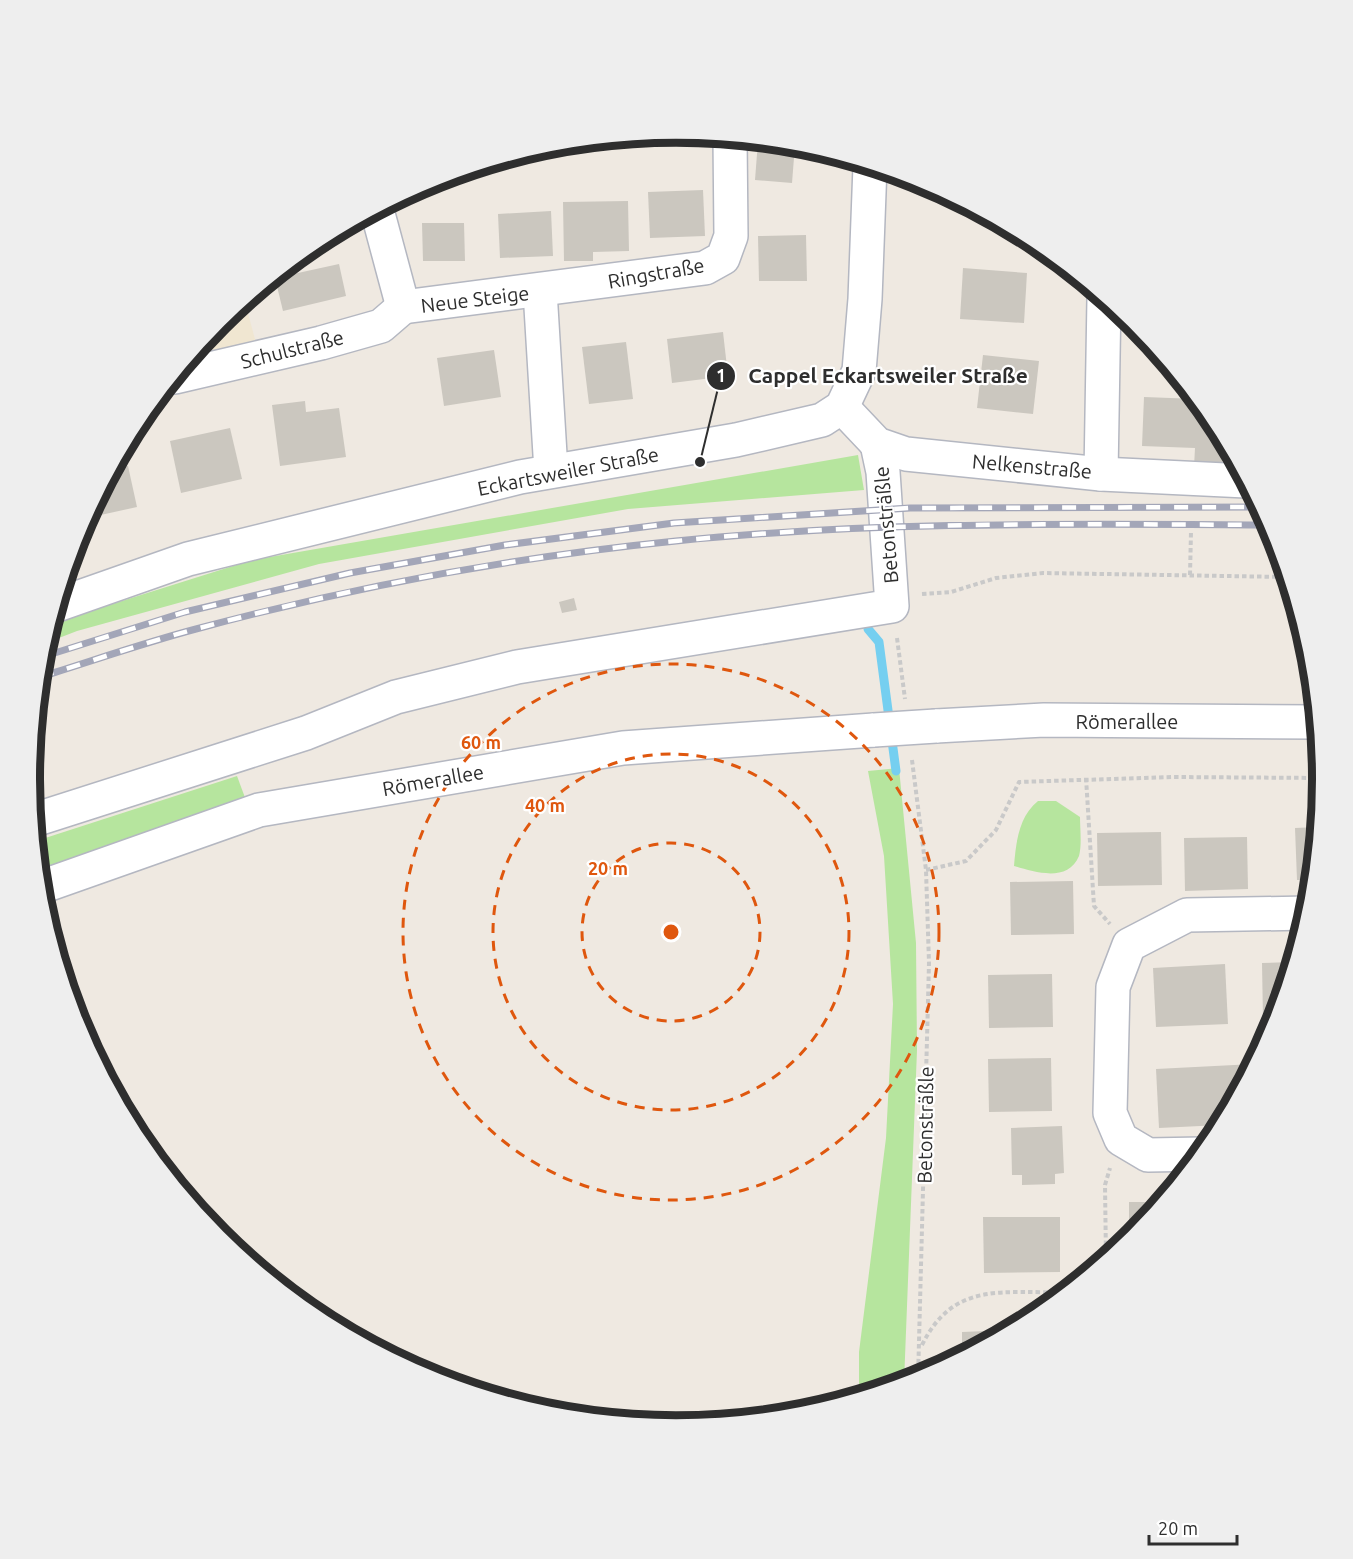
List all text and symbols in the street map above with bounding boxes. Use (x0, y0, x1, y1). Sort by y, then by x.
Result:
street label: Ringstraße (606, 253, 706, 293)
street label: Neue Steige (419, 281, 531, 317)
street label: Schulstraße (238, 325, 346, 373)
callout: Cappel Eckartsweiler Straße (706, 357, 1040, 396)
text: Cappel Eckartsweiler Straße (748, 363, 1028, 387)
text: 1 (716, 365, 726, 385)
street label: Eckartsweiler Straße (475, 442, 661, 500)
street label: Nelkenstraße (971, 449, 1093, 483)
street label: Betonsträßle (869, 466, 903, 584)
street label: Römerallee (1076, 710, 1178, 733)
text: 60 m (461, 732, 501, 752)
street label: Römerallee (380, 760, 486, 800)
text: 40 m (525, 795, 565, 815)
text: 20 m (588, 858, 628, 878)
centre of rings (661, 922, 681, 942)
street label: Betonsträßle (912, 1066, 938, 1184)
scale bar (1149, 1508, 1238, 1546)
text: 20 m (1158, 1518, 1198, 1538)

